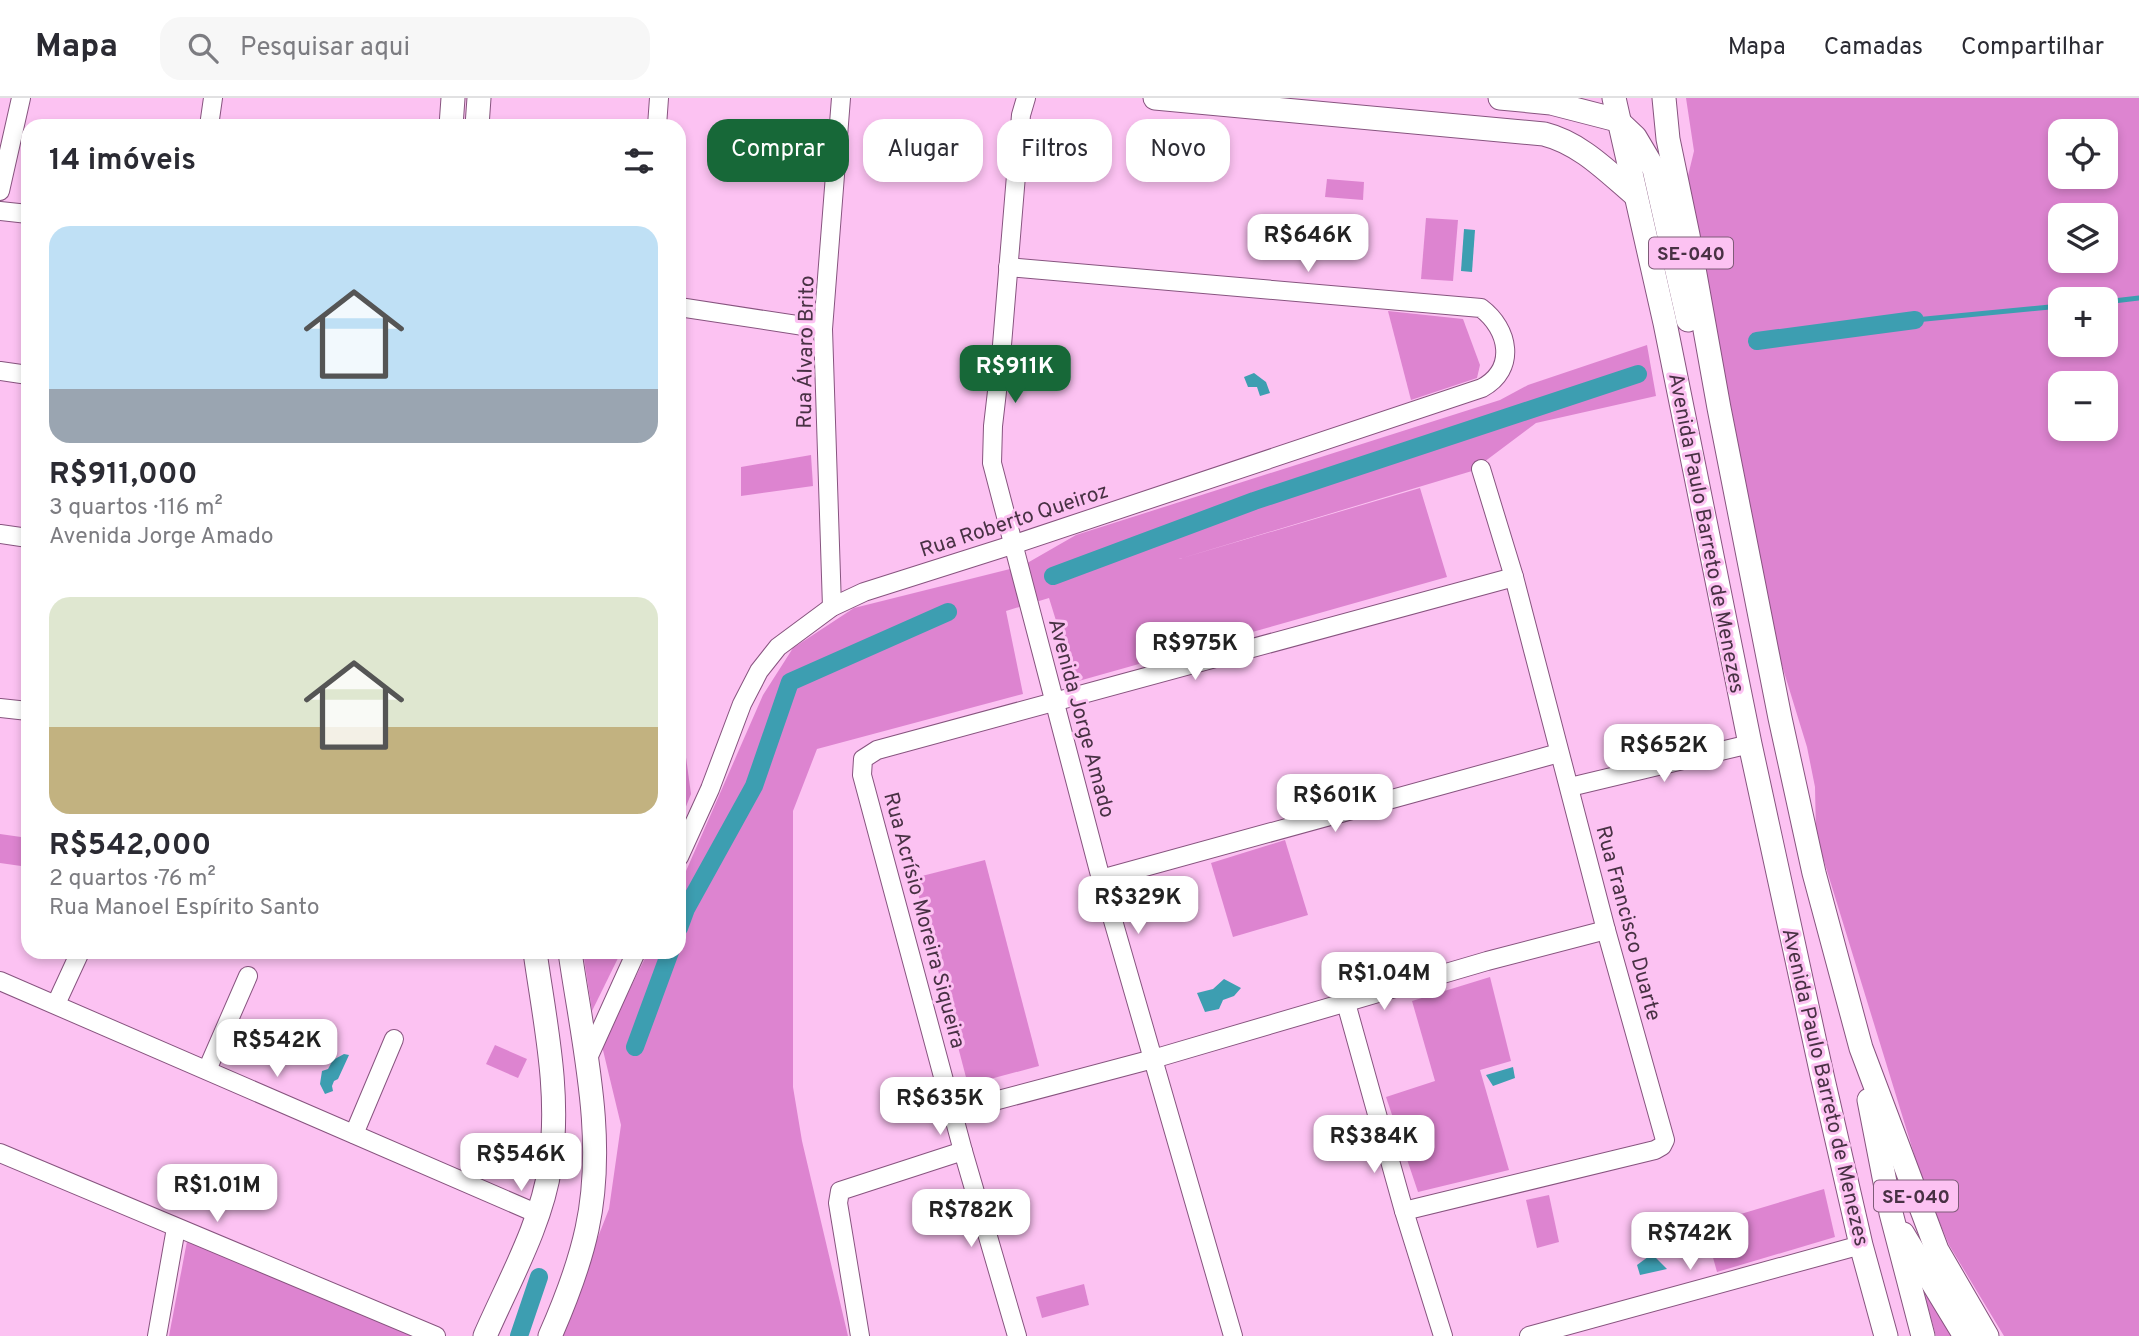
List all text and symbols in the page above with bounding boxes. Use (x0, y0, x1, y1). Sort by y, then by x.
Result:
search box (160, 17, 650, 80)
text: Mapa (35, 27, 118, 69)
icon: search (184, 29, 222, 67)
text: Pesquisar aqui (240, 32, 410, 65)
text: Mapa (1728, 33, 1786, 63)
text: Camadas (1824, 33, 1923, 63)
text: Compartilhar (1961, 33, 2104, 63)
chip: Comprar (707, 119, 849, 182)
chip: Alugar (863, 119, 983, 182)
chip: Filtros (997, 119, 1112, 182)
chip: Novo (1126, 119, 1230, 182)
map controls (2048, 119, 2118, 441)
button: locate (2048, 119, 2118, 189)
icon: filters (620, 142, 658, 180)
text: 14 imóveis (49, 143, 196, 180)
button: layers (2048, 203, 2118, 273)
pin: R$646K (1251, 214, 1365, 274)
text: R$646K (1263, 222, 1353, 251)
road number: SE-040 (1649, 238, 1733, 268)
icon: home (291, 271, 417, 397)
street label: Rua Álvaro Brito (791, 275, 821, 429)
button: + (2048, 287, 2118, 357)
pin: R$911K (958, 345, 1072, 405)
text: R$911K (976, 353, 1054, 382)
street label: Avenida Paulo Barreto de Menezes (1661, 371, 1750, 696)
button: − (2048, 371, 2118, 441)
text: R$911,000 (49, 457, 197, 494)
street label: Rua Roberto Queiroz (917, 478, 1112, 565)
text: 3 quartos · 116 m² (49, 494, 223, 523)
text: Avenida Jorge Amado (49, 523, 274, 552)
street label: Avenida Jorge Amado (1041, 616, 1120, 821)
pin: R$975K (1138, 622, 1252, 682)
text: R$975K (1152, 630, 1238, 659)
icon: home (291, 642, 417, 768)
pin: R$652K (1607, 724, 1721, 784)
text: R$652K (1620, 732, 1708, 761)
pin: R$601K (1278, 774, 1392, 834)
text: R$601K (1293, 782, 1377, 811)
street label: Rua Acrísio Moreira Siqueira (876, 789, 971, 1051)
street label: Rua Francisco Duarte (1589, 823, 1667, 1024)
text: R$542,000 (49, 828, 211, 865)
text: 2 quartos · 76 m² (49, 865, 216, 894)
pin: R$329K (1081, 876, 1195, 936)
text: R$329K (1094, 884, 1182, 913)
text: Rua Manoel Espírito Santo (49, 894, 320, 923)
street label: Avenida Paulo Barreto de Menezes (1775, 926, 1874, 1249)
pin: R$1.04M (1319, 953, 1449, 1012)
text: R$1.04M (1337, 960, 1431, 989)
pin: R$542K (220, 1020, 334, 1079)
text: R$542K (232, 1027, 322, 1056)
pin: R$635K (883, 1077, 997, 1137)
text: R$635K (896, 1085, 984, 1114)
pin: R$384K (1317, 1116, 1431, 1175)
text: R$384K (1329, 1123, 1419, 1152)
pin: R$546K (464, 1134, 578, 1193)
text: R$546K (476, 1141, 566, 1170)
pin: R$1.01M (152, 1164, 282, 1224)
text: R$1.01M (173, 1172, 261, 1201)
road number: SE-040 (1874, 1180, 1958, 1212)
pin: R$782K (914, 1190, 1028, 1249)
text: R$782K (928, 1197, 1014, 1226)
pin: R$742K (1633, 1212, 1747, 1272)
text: R$742K (1647, 1220, 1733, 1249)

